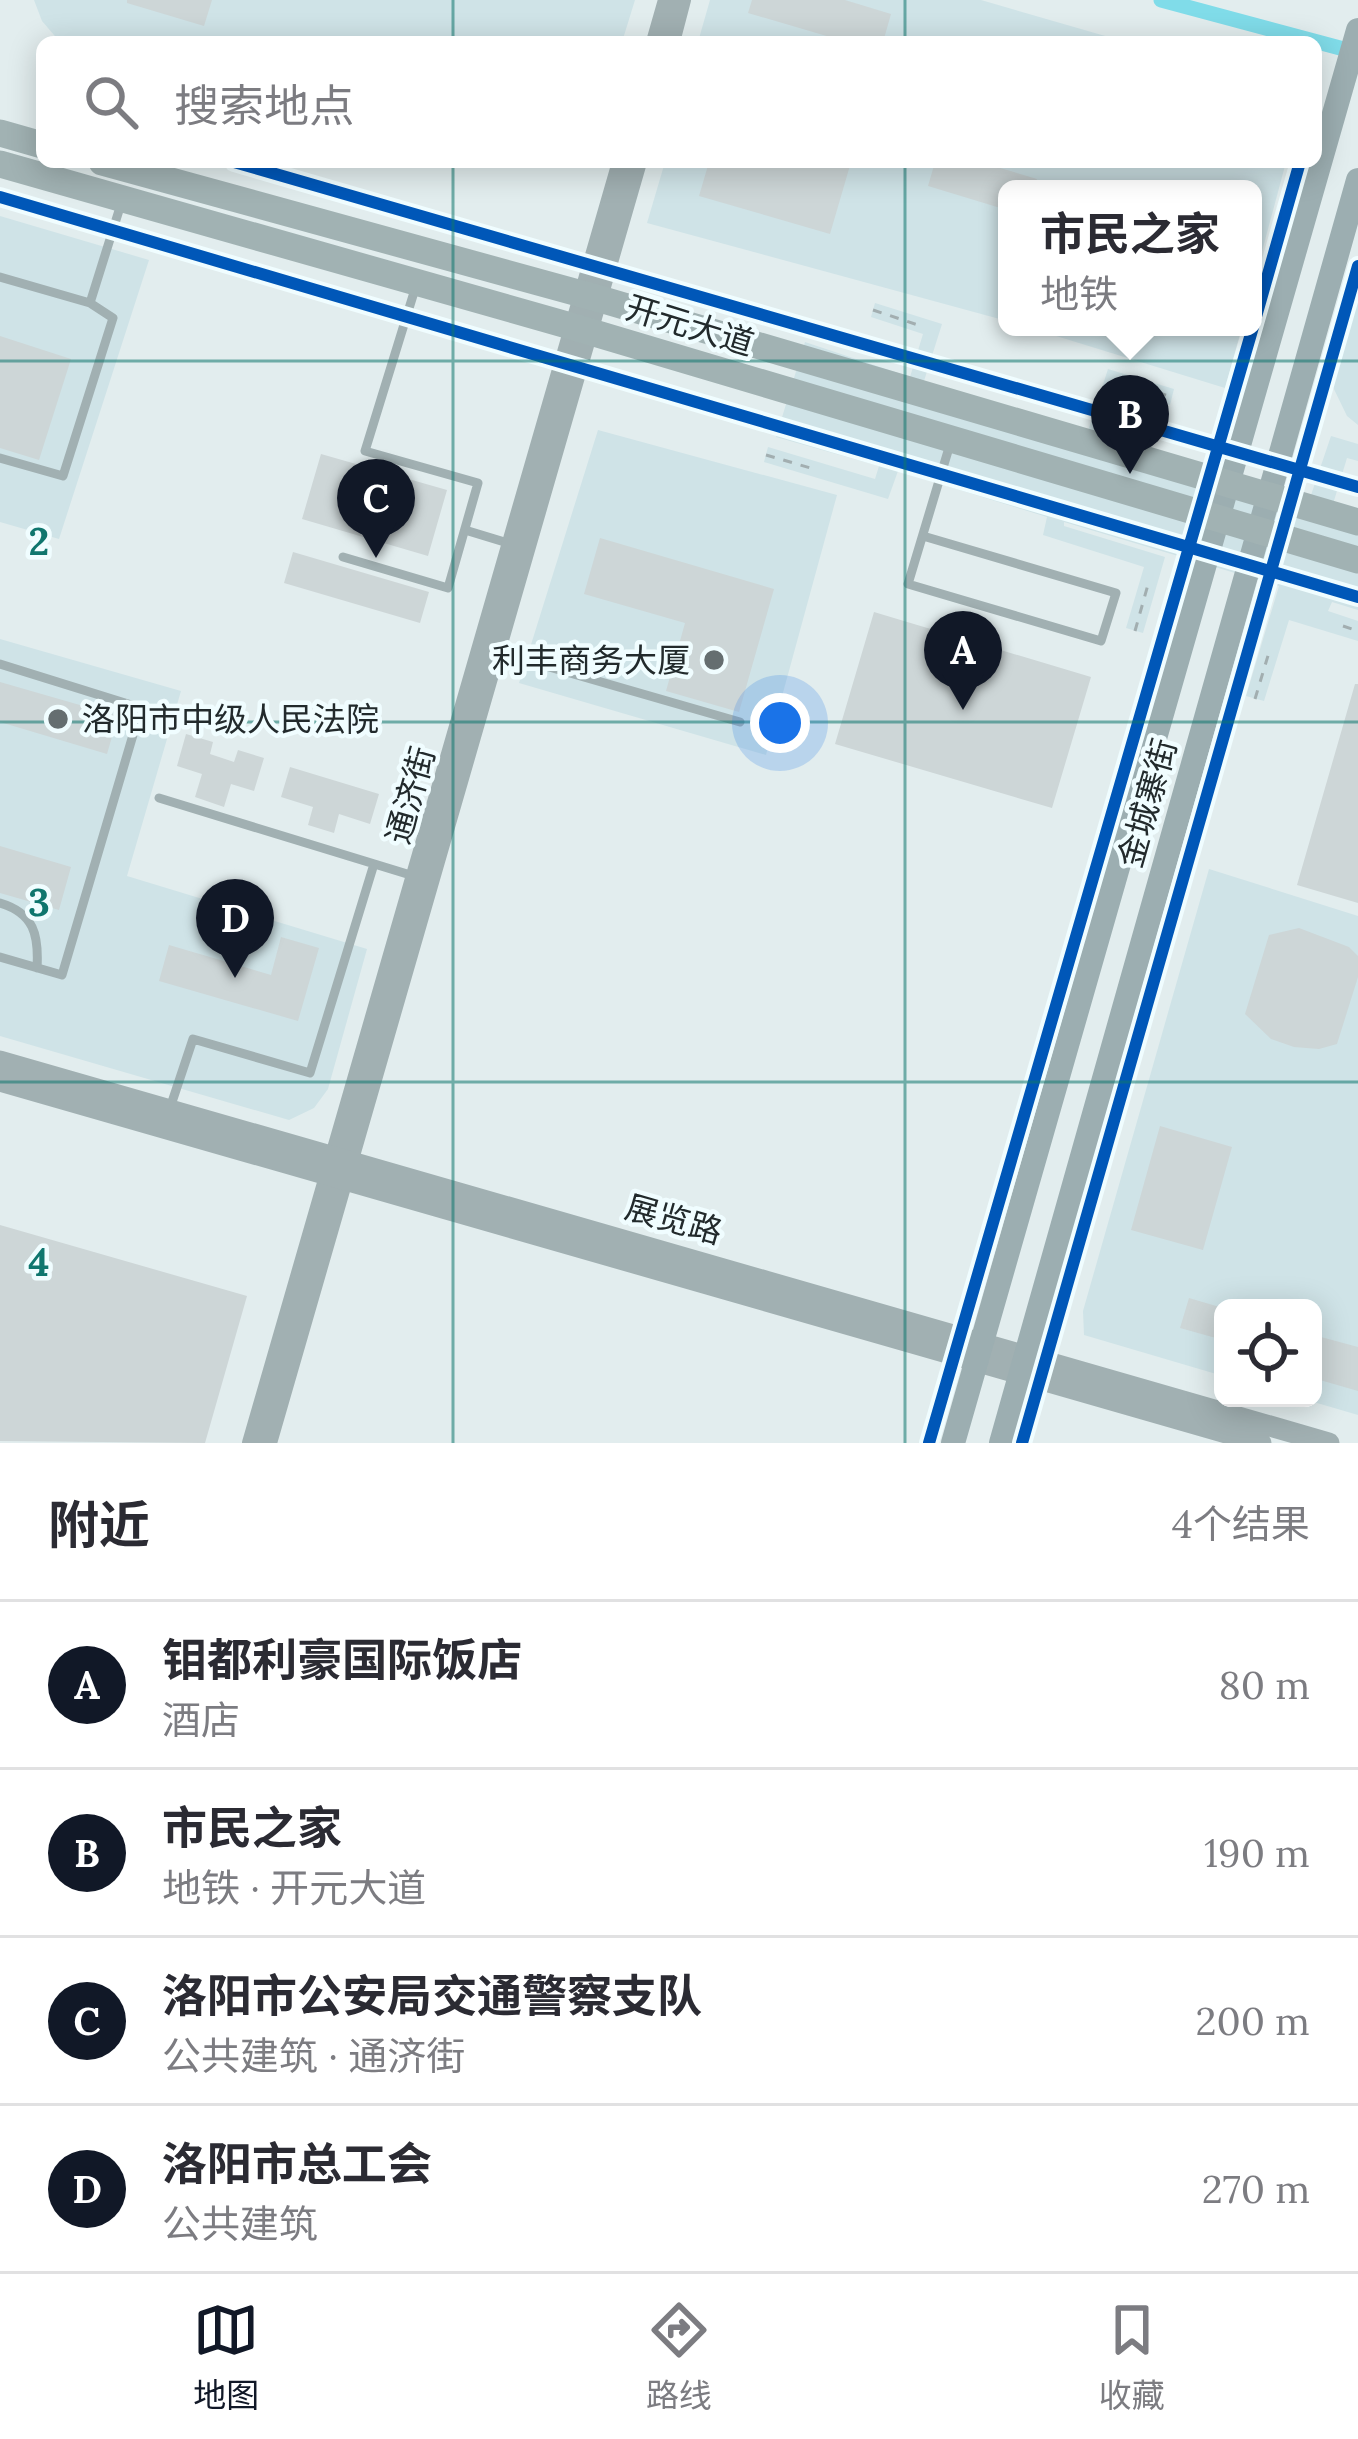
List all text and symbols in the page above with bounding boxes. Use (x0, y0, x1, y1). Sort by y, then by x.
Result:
search box (36, 36, 1322, 168)
icon: search (78, 69, 144, 135)
text: 搜索地点 (174, 77, 354, 134)
popup (998, 180, 1262, 336)
text: 市民之家 (1040, 205, 1220, 262)
text: 地铁 (1040, 269, 1118, 319)
street label: 开元大道 (621, 286, 759, 364)
pin: B (1091, 375, 1169, 474)
pin: C (337, 459, 415, 558)
text: 2 (29, 516, 49, 566)
pin: A (924, 611, 1002, 710)
place label: 利丰商务大厦 (492, 639, 690, 681)
marker: 利丰商务大厦 (701, 647, 727, 673)
your location (750, 693, 810, 753)
place label: 洛阳市中级人民法院 (82, 698, 379, 740)
marker: 洛阳市中级人民法院 (45, 706, 71, 732)
street label: 金城寨街 (1109, 734, 1185, 872)
street label: 通济街 (376, 742, 444, 848)
text: 3 (28, 877, 50, 927)
pin: D (196, 879, 274, 978)
street label: 展览路 (621, 1185, 727, 1253)
text: 4 (28, 1237, 50, 1287)
map controls (1214, 1299, 1322, 1407)
button: locate (1214, 1299, 1322, 1407)
text: 附近 (48, 1492, 150, 1557)
text: 4个结果 (1172, 1499, 1310, 1549)
text: 钼都利豪国际饭店 (162, 1631, 522, 1688)
text: A (74, 1660, 100, 1710)
text: 80 m (1219, 1660, 1310, 1710)
text: 酒店 (162, 1695, 240, 1745)
text: 市民之家 (162, 1799, 342, 1856)
text: B (74, 1828, 100, 1878)
text: 190 m (1204, 1828, 1310, 1878)
text: 地铁 · 开元大道 (162, 1863, 426, 1913)
text: 洛阳市公安局交通警察支队 (162, 1967, 702, 2024)
text: C (74, 1996, 100, 2046)
text: 200 m (1195, 1996, 1310, 2046)
text: 公共建筑 · 通济街 (162, 2031, 465, 2081)
text: 洛阳市总工会 (162, 2135, 432, 2192)
text: D (72, 2164, 102, 2214)
text: 270 m (1202, 2164, 1310, 2214)
text: 公共建筑 (162, 2199, 318, 2249)
tab: 地图 (193, 2297, 259, 2417)
tab: 路线 (646, 2297, 712, 2417)
tab: 收藏 (1099, 2297, 1165, 2417)

